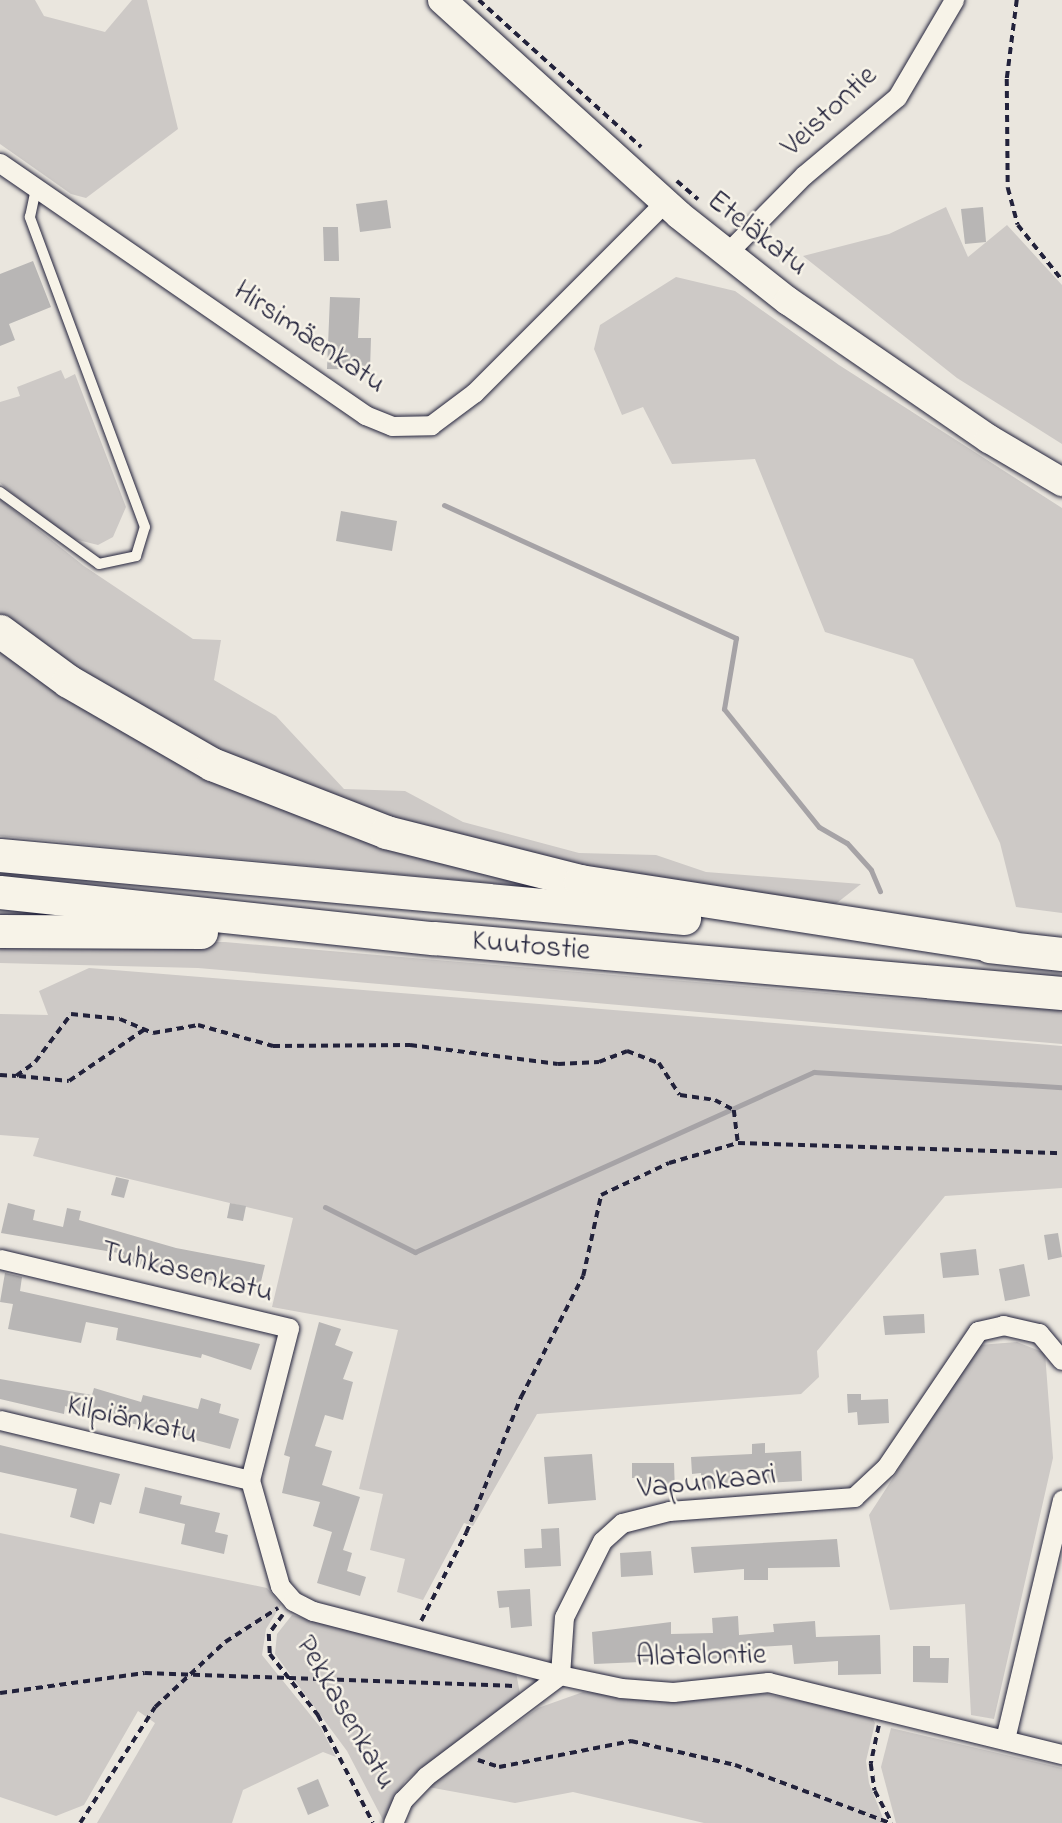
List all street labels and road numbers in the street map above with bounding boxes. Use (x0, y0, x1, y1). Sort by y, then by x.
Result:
street label: Veistontie (775, 59, 885, 165)
street label: Eteläkatu (699, 183, 815, 285)
street label: Hirsimäenkatu (226, 274, 392, 402)
street label: Kuutostie (470, 924, 592, 970)
street label: Tuhkasenkatu (97, 1234, 277, 1312)
street label: Kilpiänkatu (63, 1388, 201, 1454)
street label: Vapunkaari (636, 1458, 778, 1508)
street label: Pekkasenkatu (287, 1630, 403, 1796)
street label: Alatalontie (636, 1638, 766, 1676)

